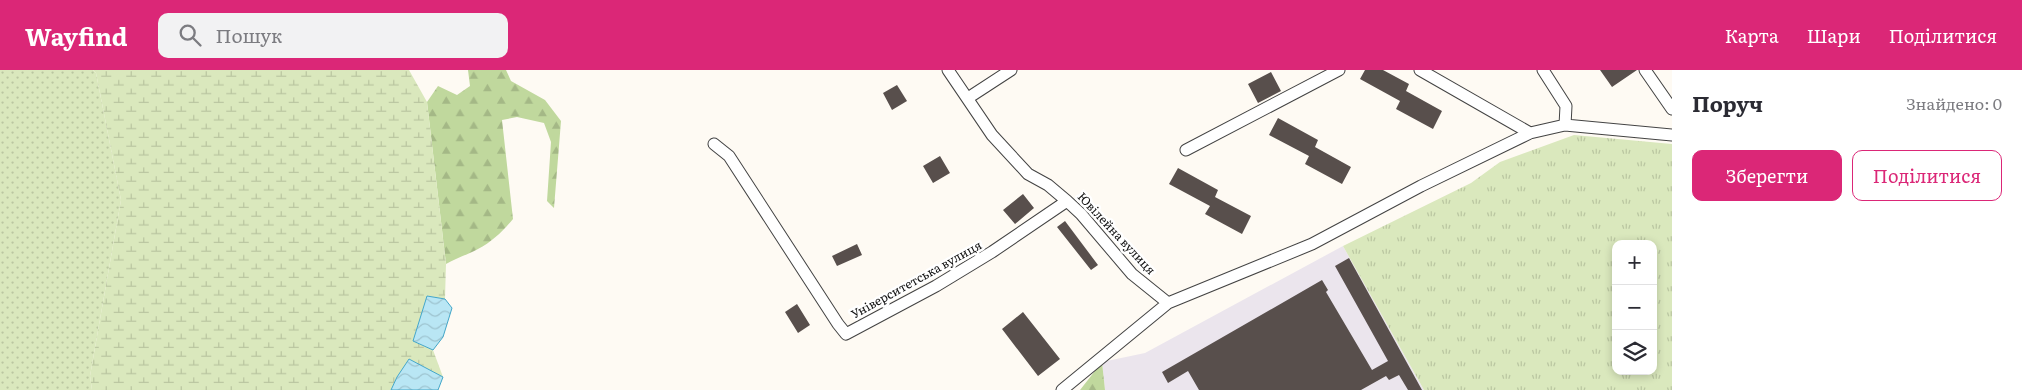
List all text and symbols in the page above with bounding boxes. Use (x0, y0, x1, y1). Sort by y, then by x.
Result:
search box (158, 13, 508, 58)
text: Wayfind (25, 18, 128, 53)
icon: search (176, 21, 204, 49)
text: Пошук (216, 21, 282, 49)
text: Карта (1725, 22, 1779, 49)
text: Шари (1807, 22, 1861, 49)
text: Поділитися (1889, 22, 1997, 49)
text: Поруч (1692, 87, 1763, 118)
text: Знайдено: 0 (1906, 91, 2002, 115)
button: Зберегти (1692, 150, 1842, 201)
button: Поділитися (1852, 150, 2002, 201)
street label: Ювілейна вулиця (1074, 188, 1160, 278)
street label: Університетська вулиця (847, 235, 985, 323)
map controls (1612, 240, 1657, 375)
button: + (1612, 240, 1657, 285)
button: − (1612, 285, 1657, 330)
button: layers (1612, 330, 1657, 375)

